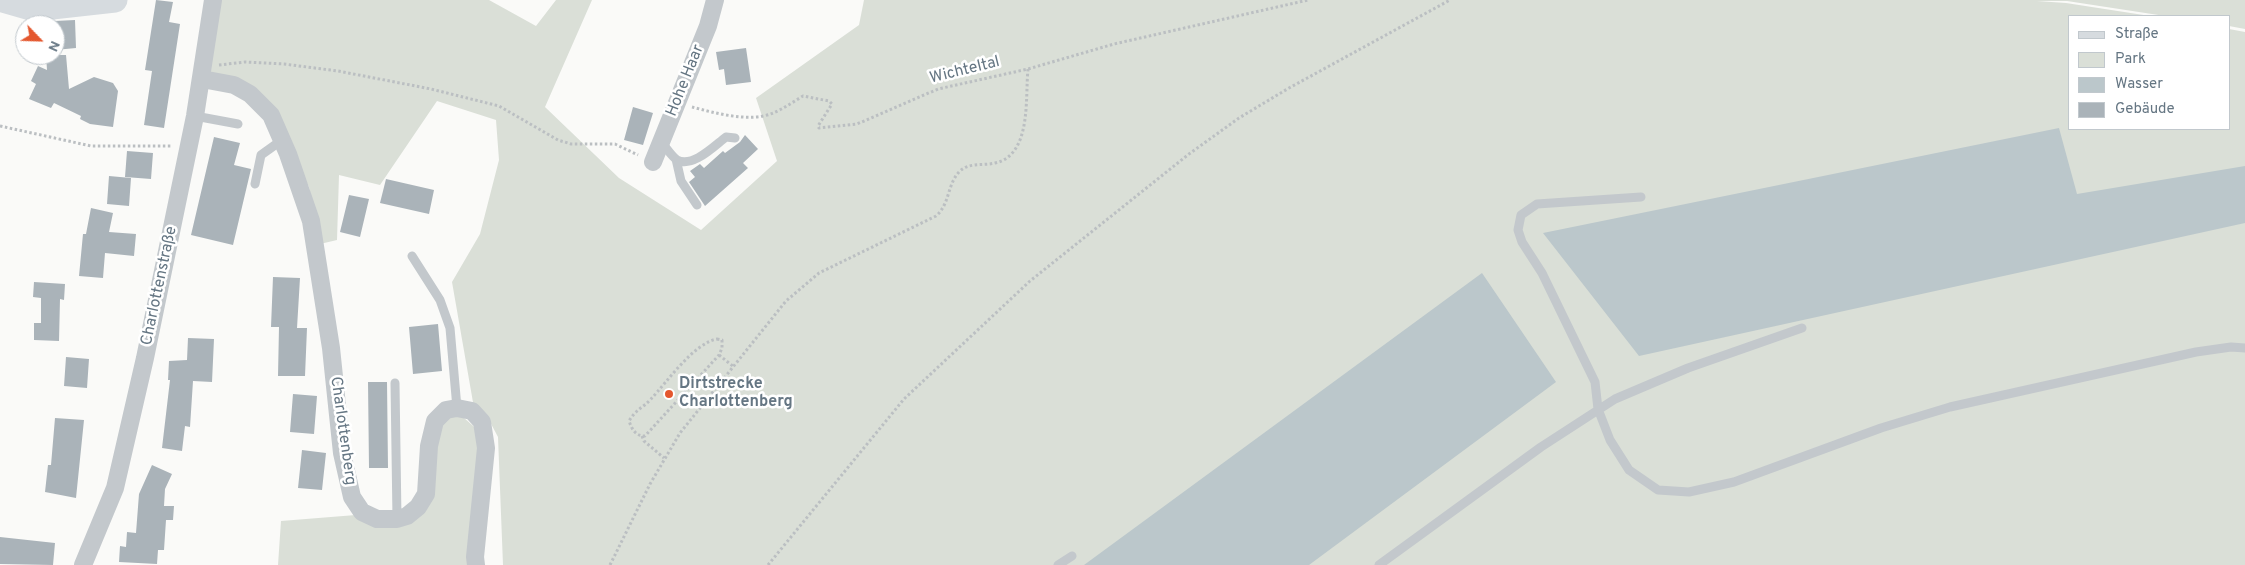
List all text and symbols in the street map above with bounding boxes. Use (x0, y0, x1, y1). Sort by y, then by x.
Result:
north arrow (15, 15, 65, 65)
legend (2068, 15, 2230, 130)
text: Straße (2115, 25, 2159, 44)
text: N (43, 38, 63, 54)
street label: Hohe Haar (663, 42, 709, 120)
text: Park (2115, 50, 2146, 69)
street label: Wichteltal (928, 53, 1002, 89)
text: Wasser (2115, 75, 2163, 94)
text: Gebäude (2115, 100, 2175, 119)
street label: Charlottenstraße (138, 225, 182, 347)
street label: Charlottenberg (325, 375, 359, 487)
place label: Dirtstrecke Charlottenberg (679, 375, 793, 413)
marker: Dirtstrecke Charlottenberg (663, 388, 675, 400)

